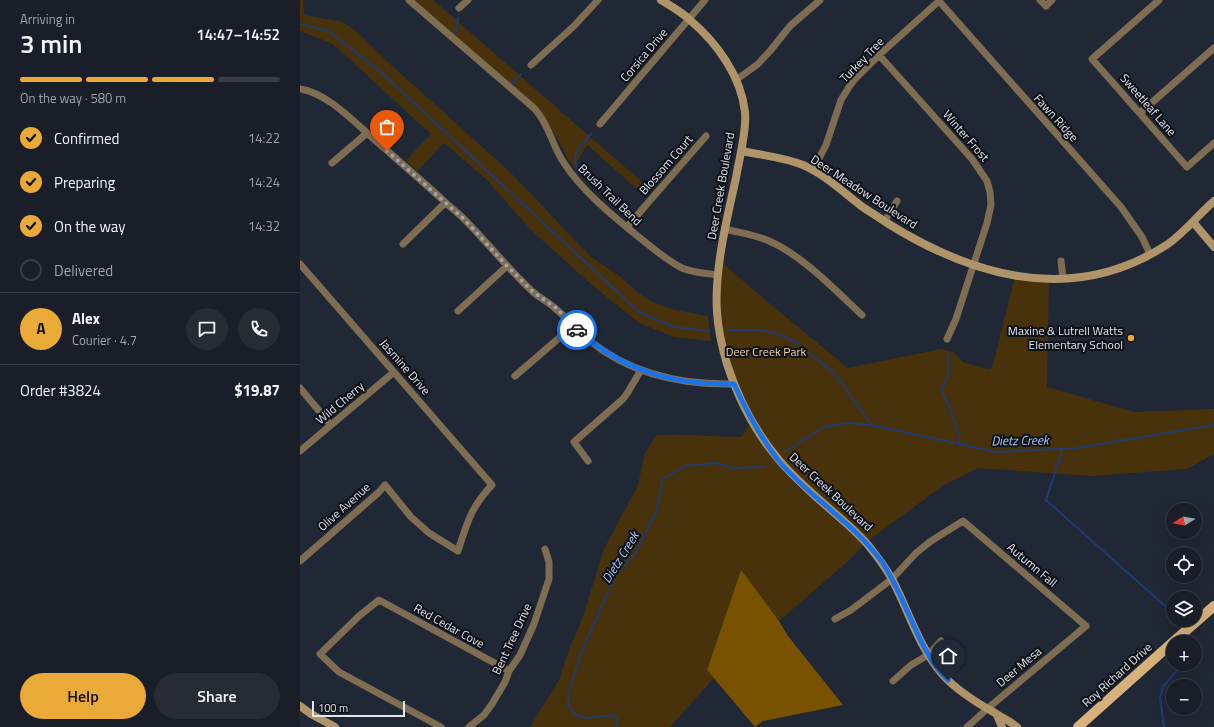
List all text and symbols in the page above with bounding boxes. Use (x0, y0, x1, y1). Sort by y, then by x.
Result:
text: Arriving in (20, 9, 75, 29)
text: 14:47–14:52 (196, 23, 280, 46)
text: 3 min (20, 24, 83, 63)
street label: Corsica Drive (615, 24, 672, 86)
street label: Turkey Tree (835, 32, 888, 87)
street label: Sweetleaf Lane (1116, 69, 1181, 140)
text: On the way · 580 m (20, 88, 126, 108)
street label: Fawn Ridge (1030, 89, 1083, 146)
street label: Winter Frost (939, 106, 995, 166)
pin (370, 110, 404, 151)
icon: bag (376, 116, 398, 138)
icon: check (20, 127, 42, 149)
text: Confirmed (54, 127, 119, 150)
text: 14:22 (248, 128, 280, 148)
street label: Blossom Court (634, 130, 698, 199)
street label: Deer Creek Boulevard (702, 131, 739, 241)
street label: Deer Meadow Boulevard (807, 150, 921, 233)
street label: Brush Trail Bend (574, 159, 647, 230)
icon: check (20, 171, 42, 193)
text: Preparing (54, 171, 115, 194)
text: 14:24 (248, 172, 280, 192)
icon: check (20, 215, 42, 237)
text: On the way (54, 215, 126, 238)
text: 14:32 (248, 216, 280, 236)
text: Delivered (54, 259, 113, 282)
text: Alex (72, 307, 100, 330)
button: chat (186, 308, 228, 350)
button: phone (238, 308, 280, 350)
courier (557, 310, 597, 350)
text: A (36, 317, 46, 340)
icon: car (566, 319, 588, 341)
place label: Maxine & Lutrell Watts Elementary School (1008, 321, 1123, 354)
text: Courier · 4.7 (72, 330, 137, 350)
marker: Maxine & Lutrell Watts Elementary School (1126, 333, 1136, 343)
street label: Jasmine Drive (376, 334, 435, 399)
park label: Deer Creek Park (726, 342, 807, 361)
street label: Wild Cherry (311, 377, 368, 429)
text: Order #3824 (20, 379, 101, 402)
text: $19.87 (234, 379, 280, 402)
water label: Dietz Creek (991, 429, 1051, 450)
street label: Deer Creek Boulevard (785, 448, 878, 536)
street label: Olive Avenue (313, 478, 374, 536)
north arrow (1166, 503, 1202, 539)
map controls (1166, 503, 1202, 715)
water label: Dietz Creek (596, 526, 645, 587)
street label: Autumn Fall (1003, 538, 1062, 591)
button: locate (1166, 547, 1202, 583)
button: layers (1166, 591, 1202, 627)
street label: Red Cedar Cove (410, 598, 488, 653)
street label: Bent Tree Drive (487, 600, 536, 678)
button: + (1166, 635, 1202, 671)
street label: Roy Richard Drive (1077, 638, 1156, 711)
pin (931, 639, 965, 680)
street label: Deer Mesa (992, 642, 1046, 691)
icon: home (937, 645, 959, 667)
button: Help (20, 673, 146, 719)
button: Share (154, 673, 280, 719)
button: − (1166, 679, 1202, 715)
scale bar (312, 699, 405, 718)
text: 100 m (318, 700, 348, 716)

